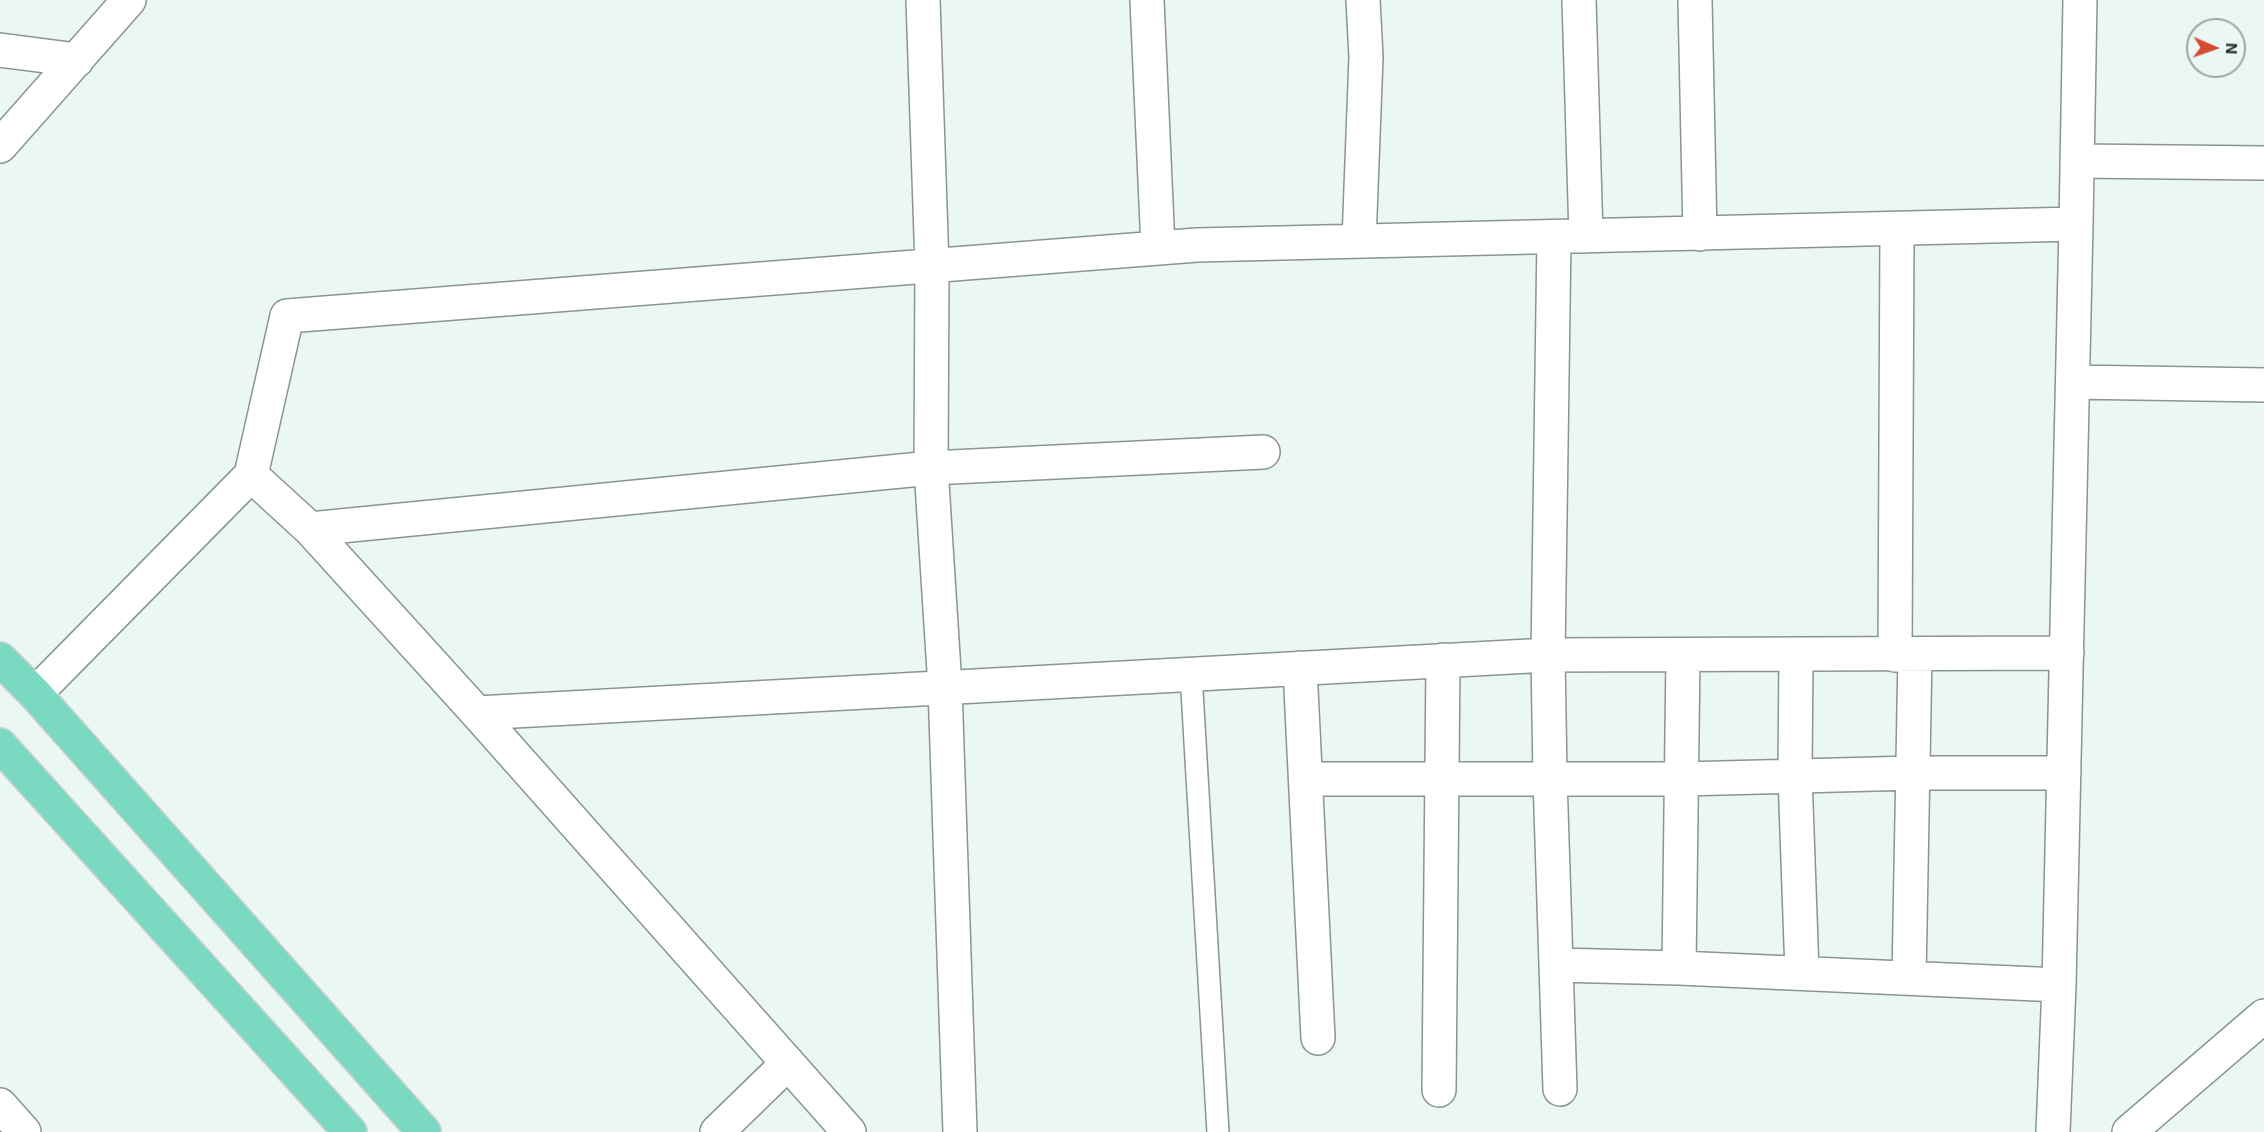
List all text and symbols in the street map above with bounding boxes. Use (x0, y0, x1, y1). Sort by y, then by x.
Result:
north arrow (2186, 18, 2246, 78)
text: N (2223, 42, 2242, 55)

